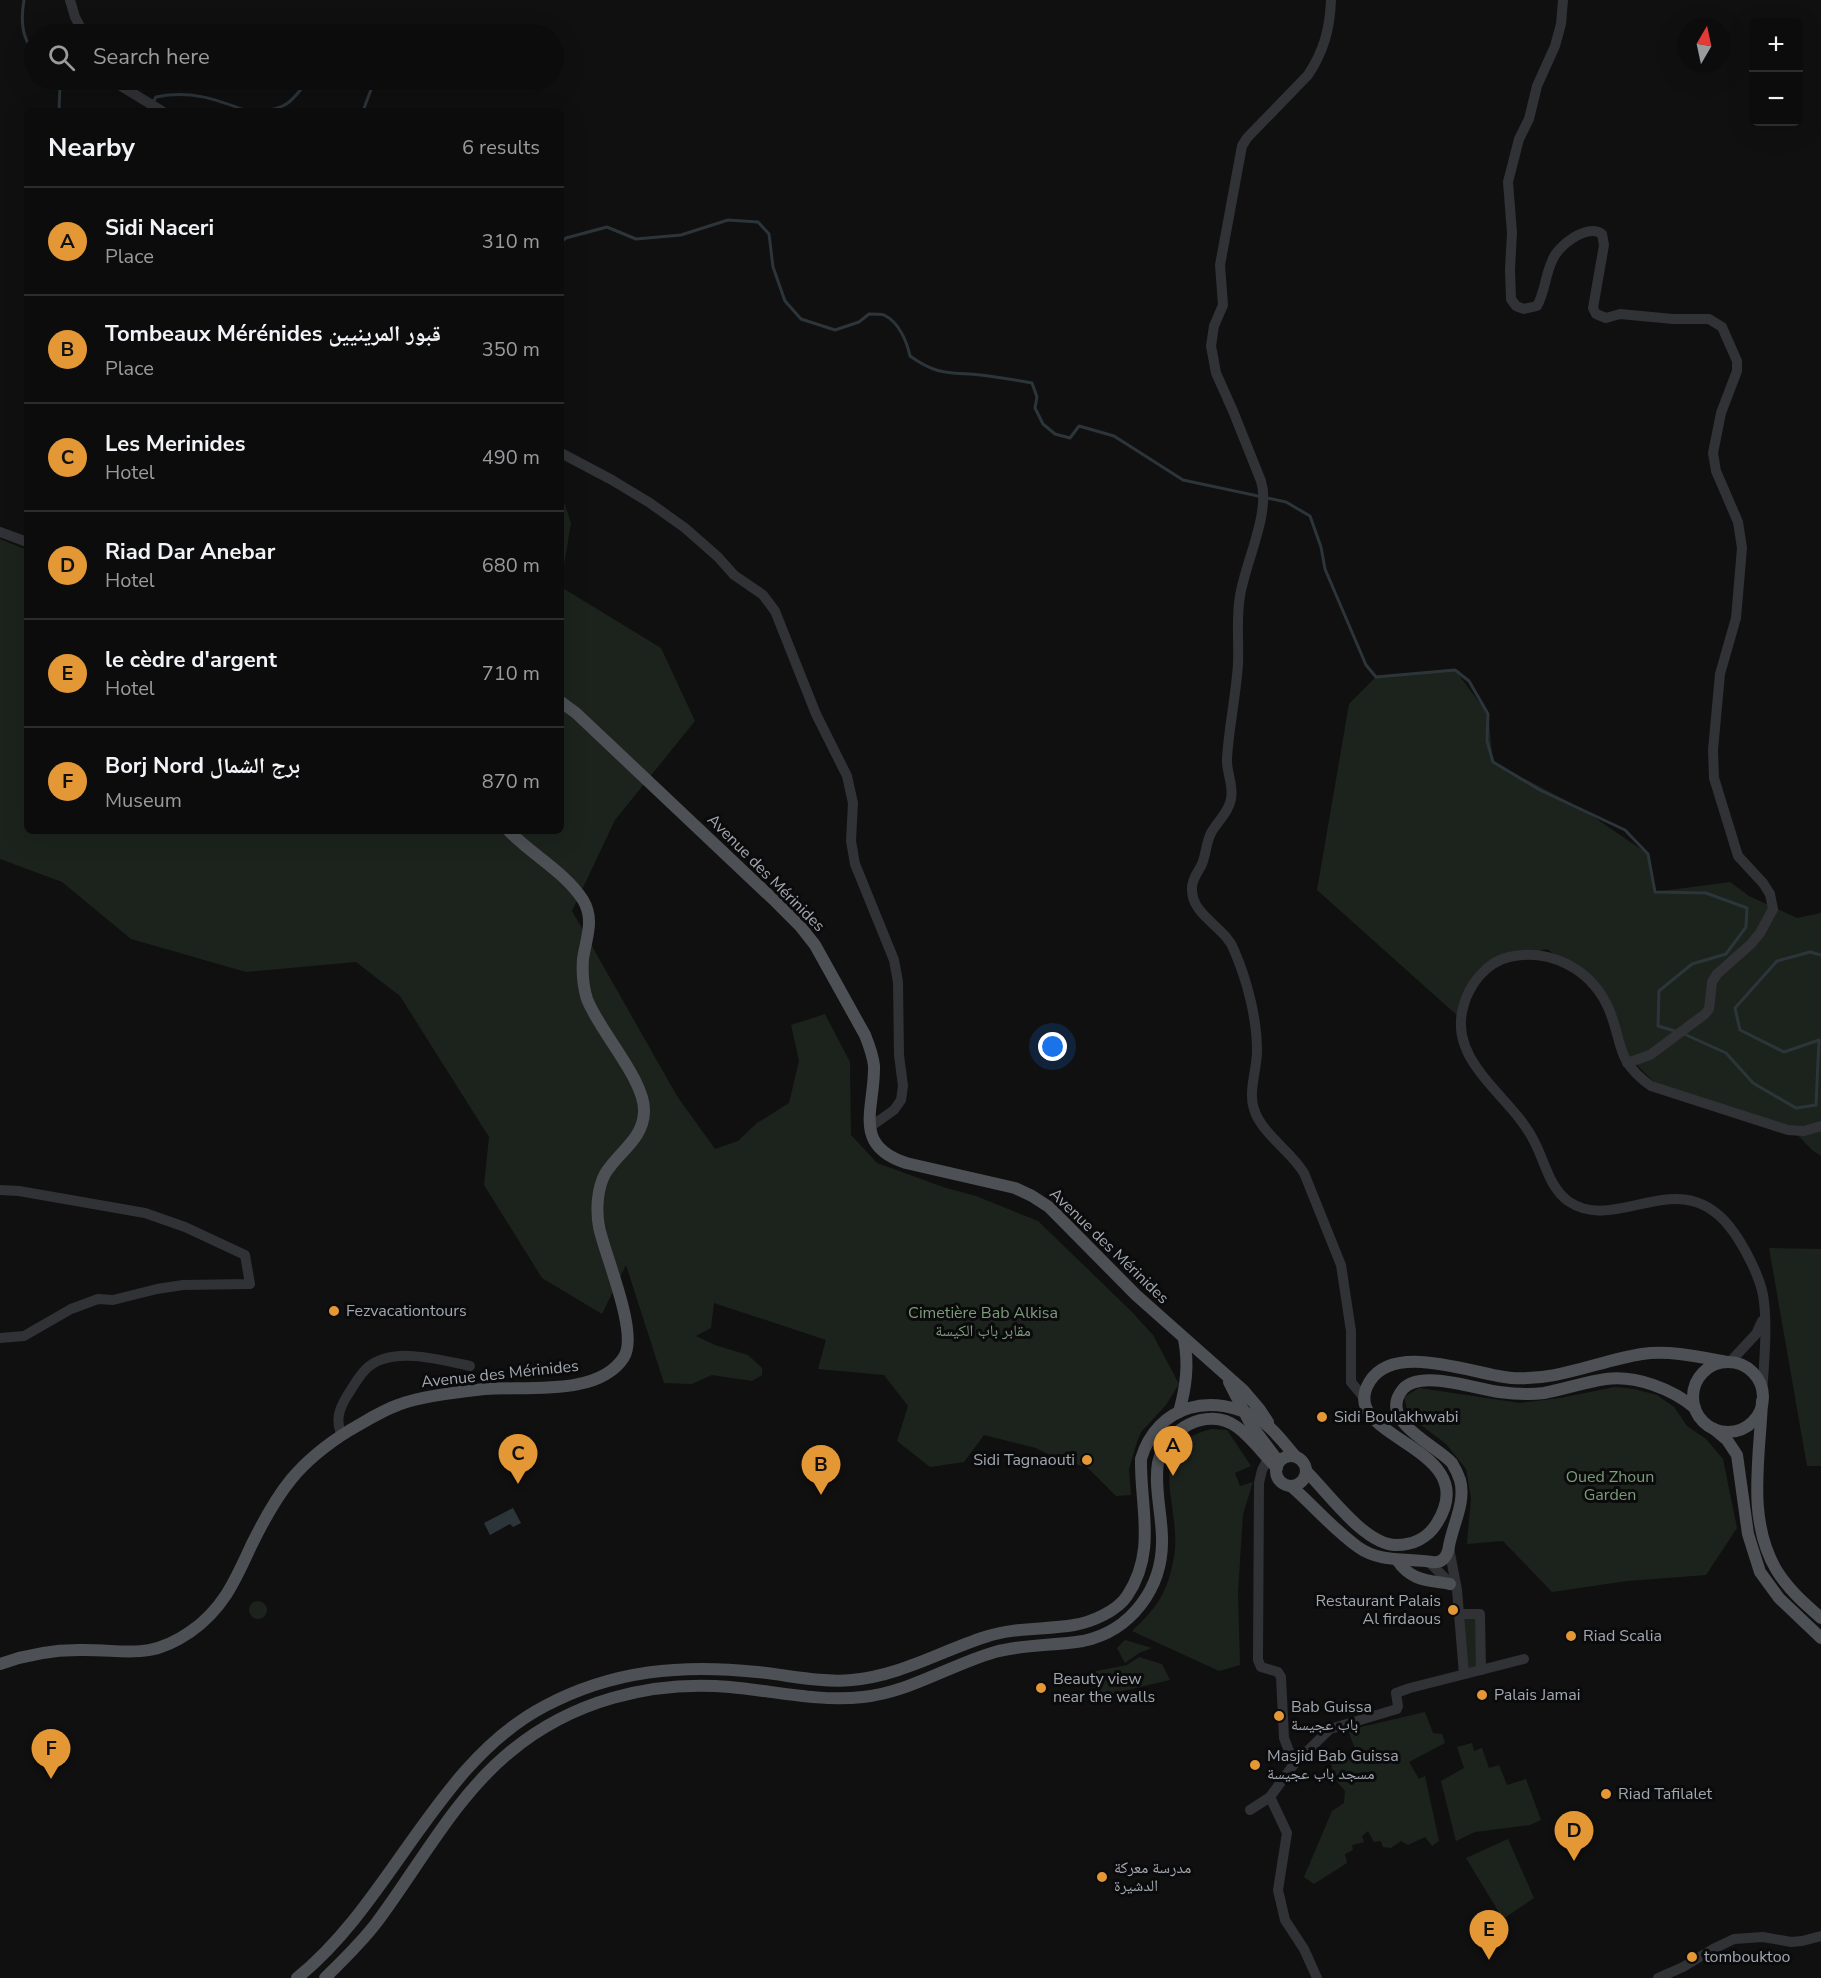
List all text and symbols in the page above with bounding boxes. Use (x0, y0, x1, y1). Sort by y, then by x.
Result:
north arrow (1677, 18, 1731, 72)
map controls (1749, 18, 1803, 126)
button: + (1749, 18, 1803, 72)
search box (24, 24, 564, 90)
icon: search (45, 41, 78, 74)
text: Search here (93, 42, 210, 72)
button: − (1749, 72, 1803, 126)
text: Nearby (48, 130, 135, 165)
text: 6 results (462, 134, 540, 161)
text: Sidi Naceri (105, 213, 214, 243)
text: A (60, 228, 75, 255)
text: 310 m (482, 228, 540, 255)
text: Place (105, 243, 154, 270)
text: Tombeaux Mérénides قبور المرينيين (105, 319, 441, 349)
text: B (61, 336, 74, 363)
text: 350 m (482, 336, 540, 363)
text: Place (105, 355, 154, 382)
text: Les Merinides (105, 429, 245, 459)
text: C (61, 444, 74, 471)
text: 490 m (482, 444, 540, 471)
text: Hotel (105, 459, 155, 486)
text: Riad Dar Anebar (105, 537, 275, 567)
text: D (60, 552, 75, 579)
text: 680 m (482, 552, 540, 579)
text: Hotel (105, 567, 155, 594)
text: le cèdre d'argent (105, 645, 277, 675)
text: E (62, 660, 73, 687)
text: 710 m (482, 660, 540, 687)
text: Hotel (105, 675, 155, 702)
text: Borj Nord برج الشمال (105, 751, 300, 781)
text: F (62, 768, 73, 795)
text: 870 m (482, 768, 540, 795)
text: Museum (105, 787, 182, 814)
street label: Avenue des Mérinides (702, 809, 830, 937)
your location (1038, 1032, 1067, 1061)
street label: Avenue des Mérinides (1044, 1183, 1174, 1309)
place label: Fezvacationtours (346, 1300, 467, 1322)
park label: Cimetière Bab Alkisa مقابر باب الكيسة (908, 1302, 1058, 1342)
marker: Fezvacationtours (327, 1304, 341, 1318)
street label: Avenue des Mérinides (420, 1355, 580, 1393)
place label: Sidi Boulakhwabi (1334, 1406, 1458, 1428)
marker: Sidi Boulakhwabi (1315, 1410, 1329, 1424)
pin: A (1154, 1426, 1192, 1476)
pin: C (498, 1434, 538, 1484)
pin: B (802, 1446, 840, 1495)
place label: Sidi Tagnaouti (973, 1449, 1075, 1471)
marker: Sidi Tagnaouti (1080, 1453, 1094, 1467)
park label: Oued Zhoun Garden (1566, 1466, 1654, 1506)
place label: Restaurant Palais Al firdaous (1316, 1590, 1441, 1630)
marker: Restaurant Palais Al firdaous (1446, 1603, 1460, 1617)
place label: Riad Scalia (1583, 1625, 1662, 1647)
marker: Riad Scalia (1564, 1629, 1578, 1643)
place label: Beauty view near the walls (1053, 1668, 1155, 1708)
marker: Beauty view near the walls (1034, 1681, 1048, 1695)
place label: Palais Jamai (1494, 1684, 1581, 1706)
marker: Palais Jamai (1475, 1688, 1489, 1702)
place label: Bab Guissa باب عجيسة (1291, 1696, 1372, 1736)
marker: Bab Guissa باب عجيسة (1272, 1709, 1286, 1723)
pin: F (32, 1730, 70, 1779)
place label: Masjid Bab Guissa مسجد باب عجيسة (1267, 1745, 1399, 1785)
marker: Masjid Bab Guissa مسجد باب عجيسة (1248, 1758, 1262, 1772)
place label: Riad Tafilalet (1618, 1783, 1713, 1805)
marker: Riad Tafilalet (1599, 1787, 1613, 1801)
pin: D (1554, 1812, 1594, 1861)
place label: مدرسة معركة الدشيرة (1114, 1857, 1191, 1897)
marker: مدرسة معركة الدشيرة (1095, 1870, 1109, 1884)
pin: E (1470, 1910, 1508, 1960)
place label: tombouktoo (1704, 1946, 1791, 1968)
marker: tombouktoo (1685, 1950, 1699, 1964)

